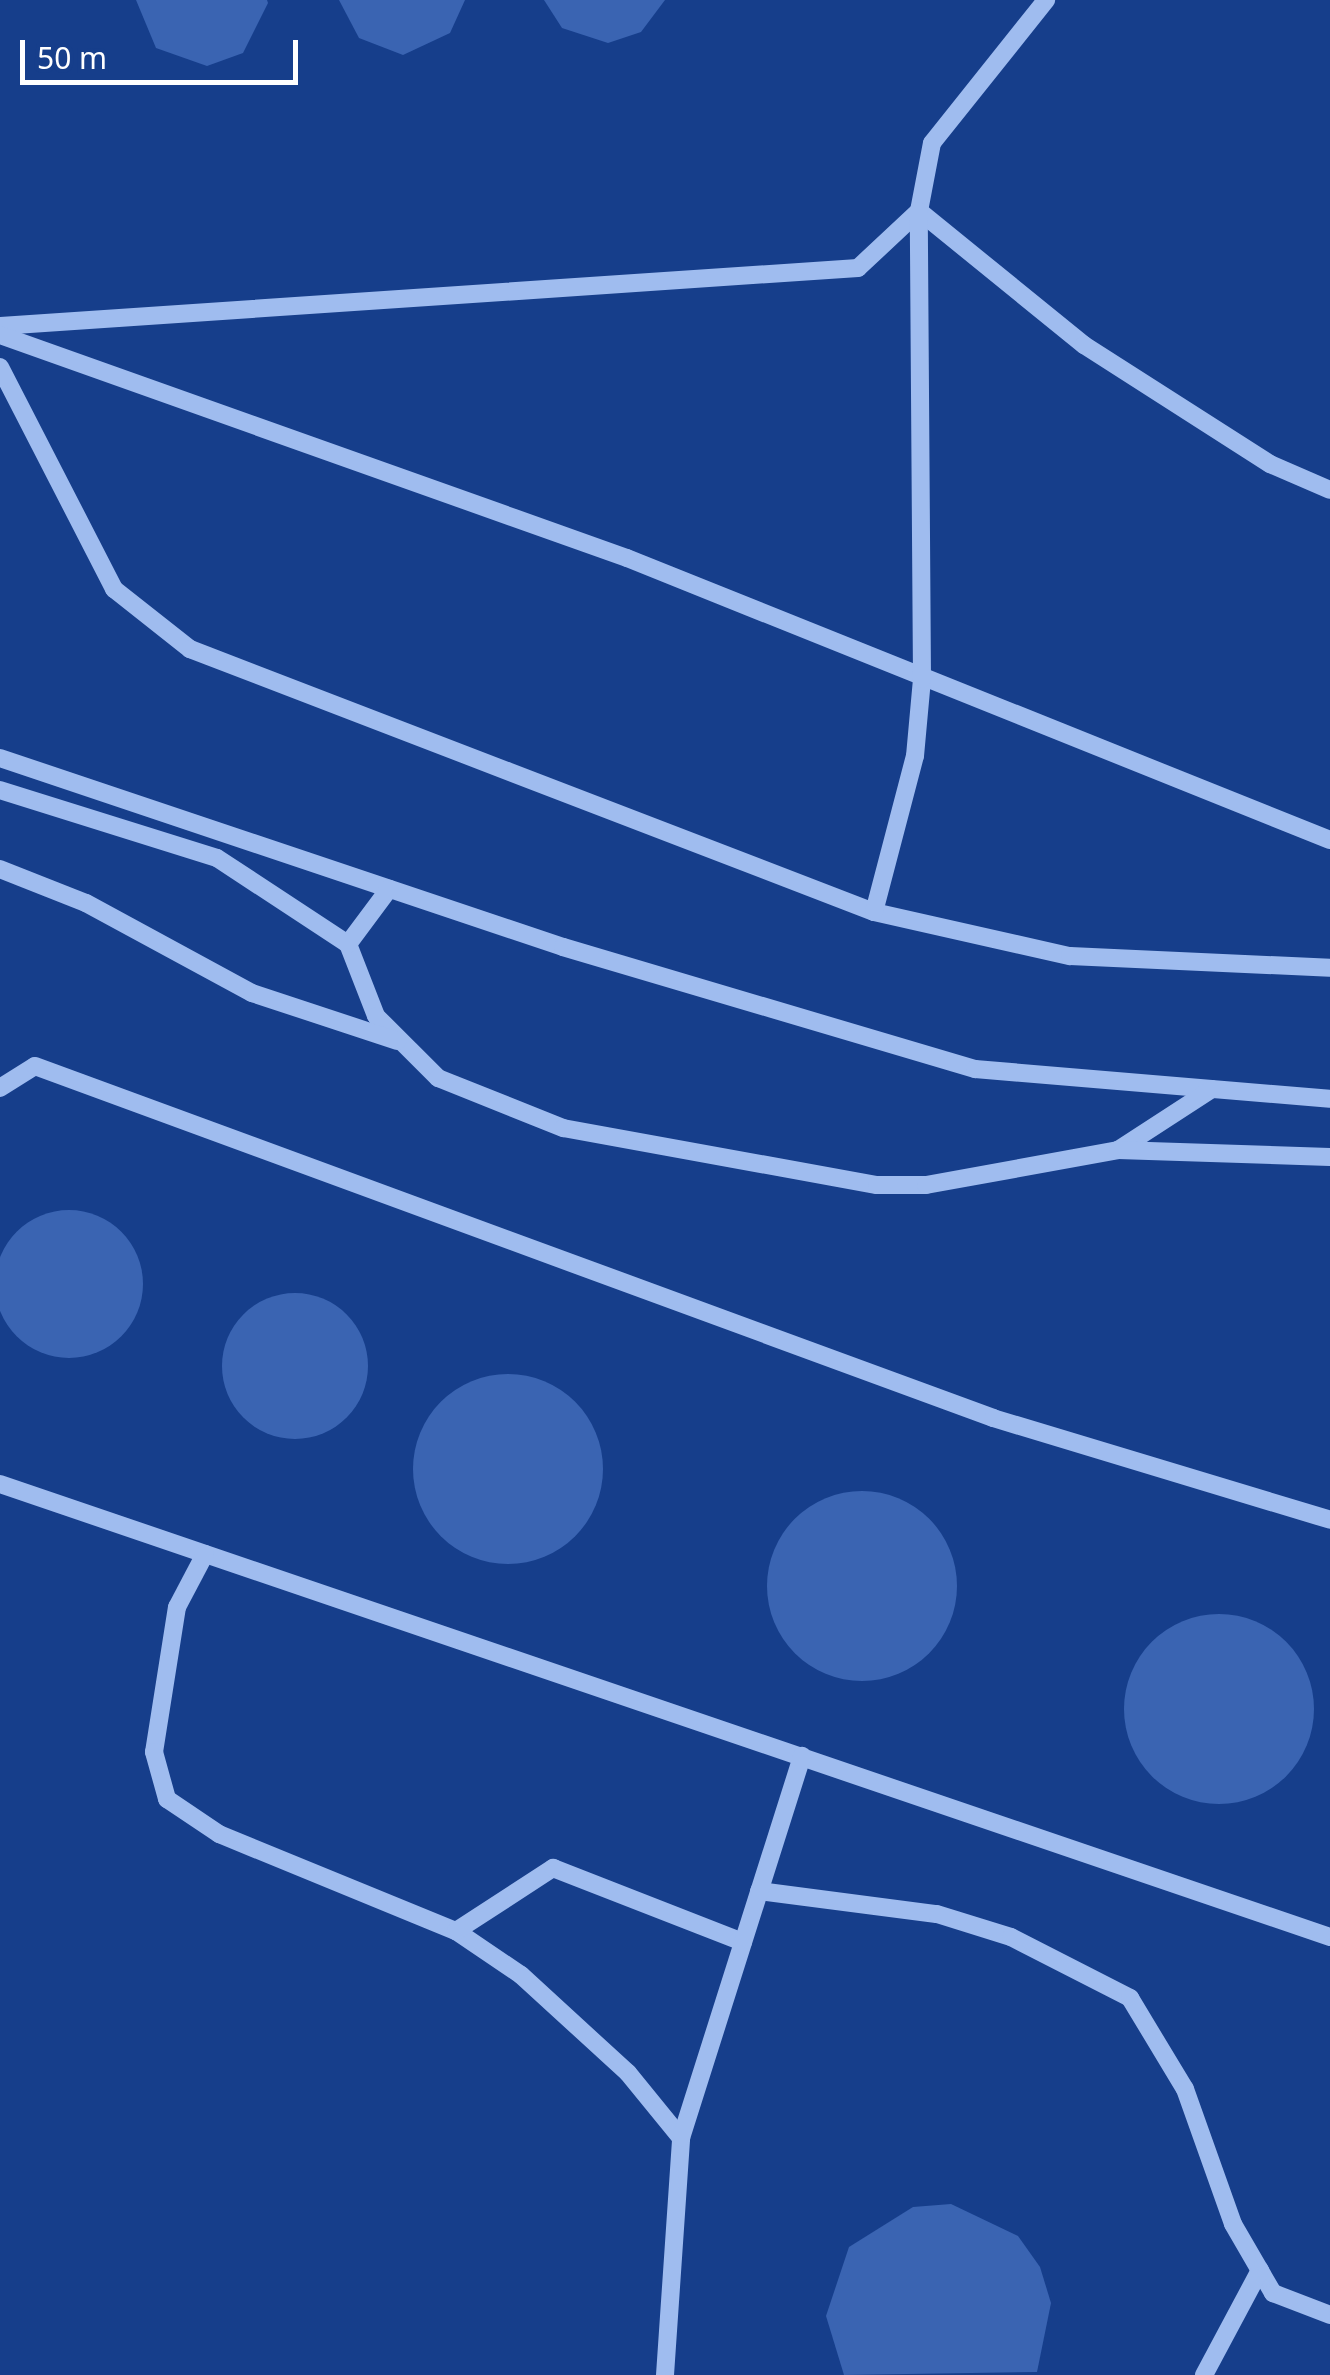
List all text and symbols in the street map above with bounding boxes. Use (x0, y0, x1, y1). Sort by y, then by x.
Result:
scale bar (25, 20, 302, 82)
text: 50 m (37, 37, 107, 78)

